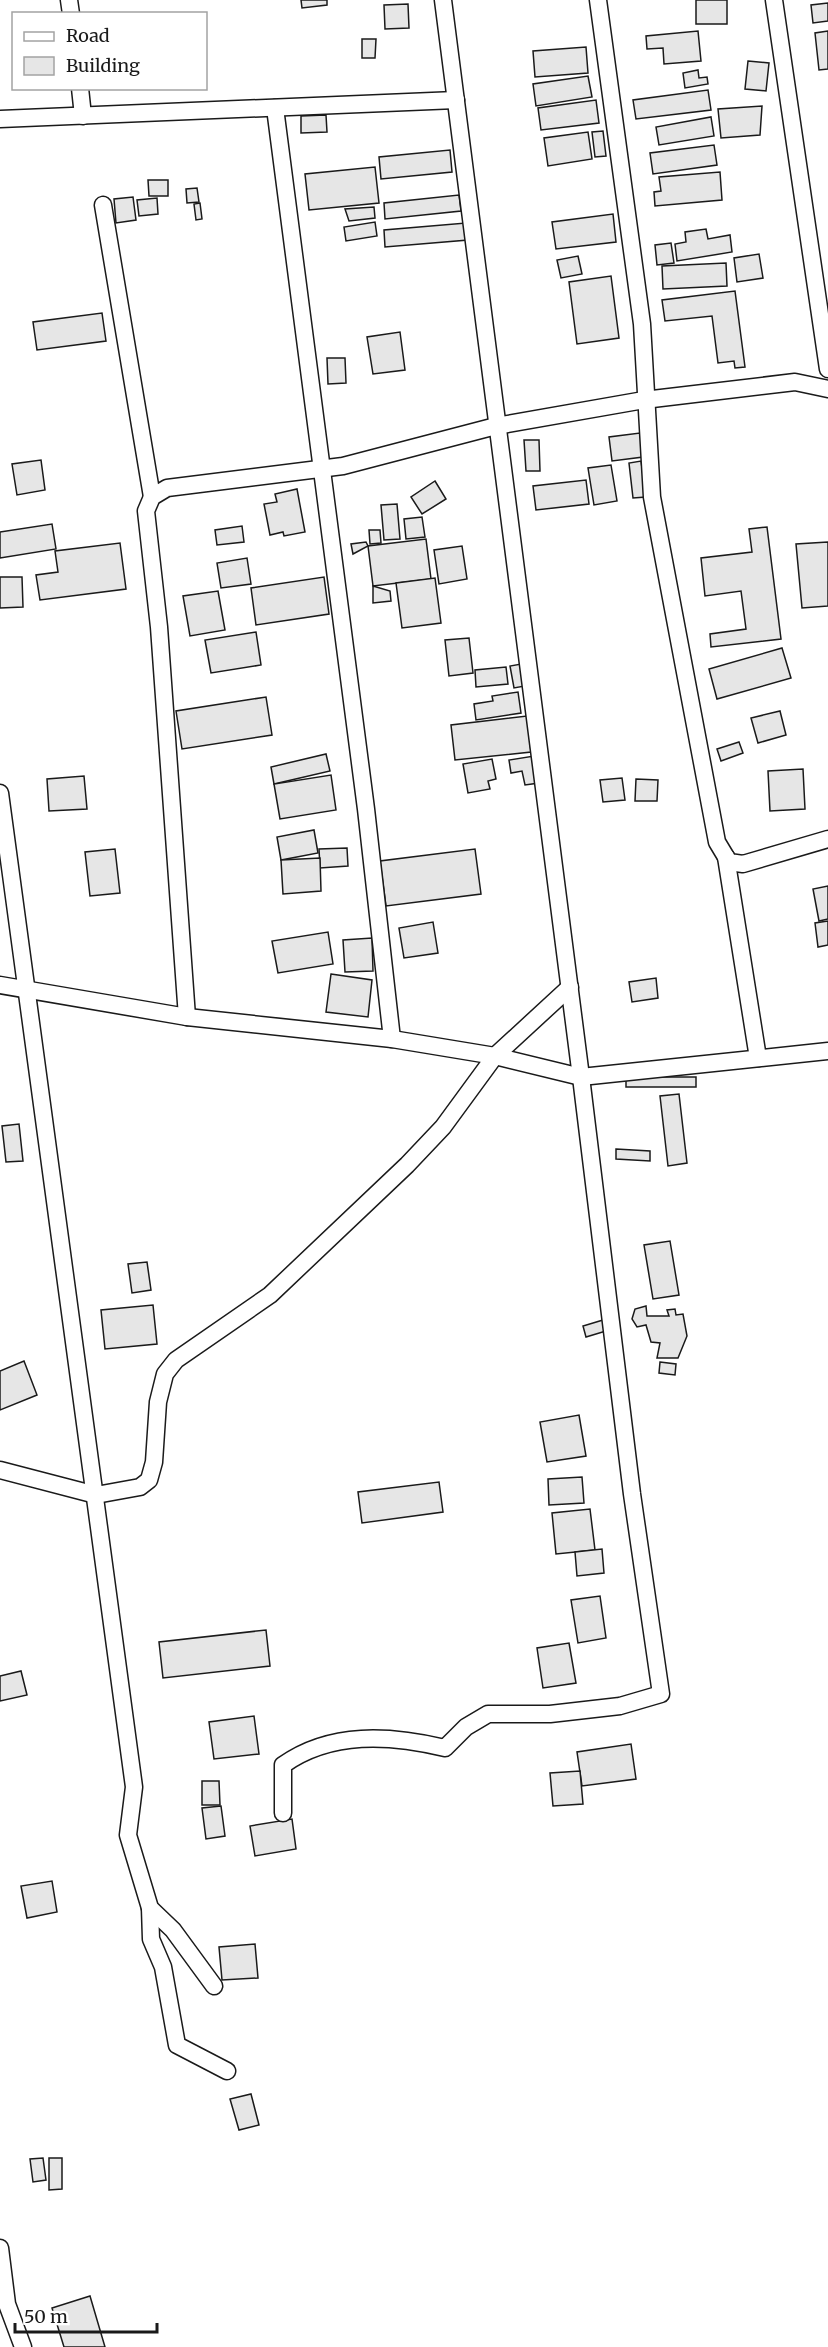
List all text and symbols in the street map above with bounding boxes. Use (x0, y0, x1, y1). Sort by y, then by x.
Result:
legend (12, 12, 207, 90)
text: Road (66, 24, 110, 47)
text: Building (66, 54, 140, 77)
scale bar (15, 2296, 158, 2334)
text: 50 m (24, 2305, 68, 2328)

